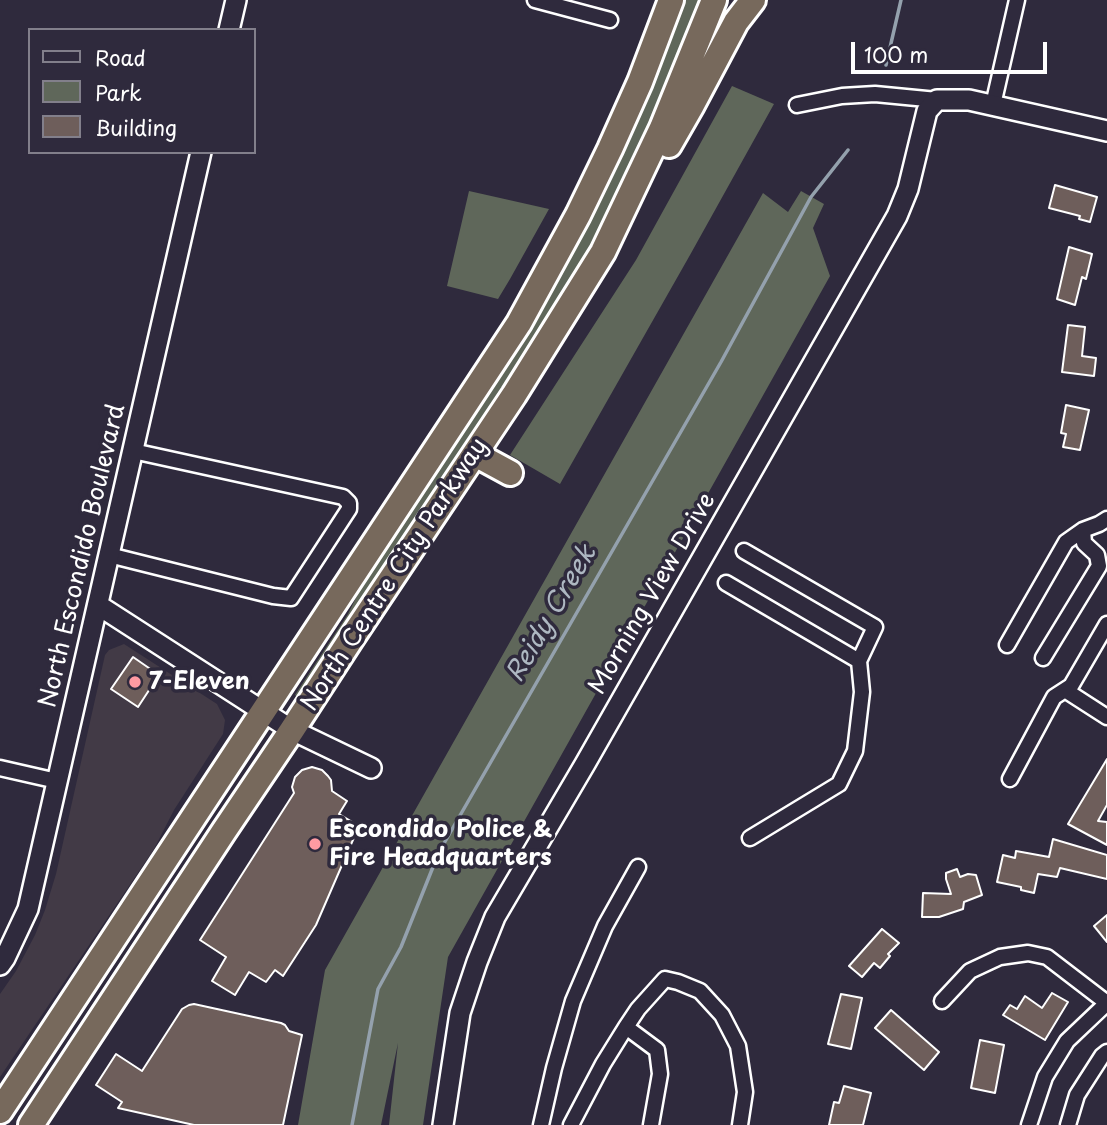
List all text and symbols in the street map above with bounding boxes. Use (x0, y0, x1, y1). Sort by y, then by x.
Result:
legend (28, 28, 256, 154)
scale bar (855, 28, 1051, 72)
text: 100 m (864, 38, 928, 70)
text: Road (95, 41, 146, 73)
text: Park (95, 76, 142, 108)
text: Building (95, 111, 177, 143)
street label: North Escondido Boulevard (34, 401, 132, 711)
street label: North Centre City Parkway (296, 433, 494, 717)
street label: Morning View Drive (584, 488, 722, 700)
water label: Reidy Creek (500, 540, 604, 688)
place label: 7-Eleven (149, 668, 250, 696)
marker: 7-Eleven (127, 674, 143, 690)
place label: Escondido Police & Fire Headquarters (329, 816, 552, 872)
marker: Escondido Police & Fire Headquarters (307, 836, 323, 852)

